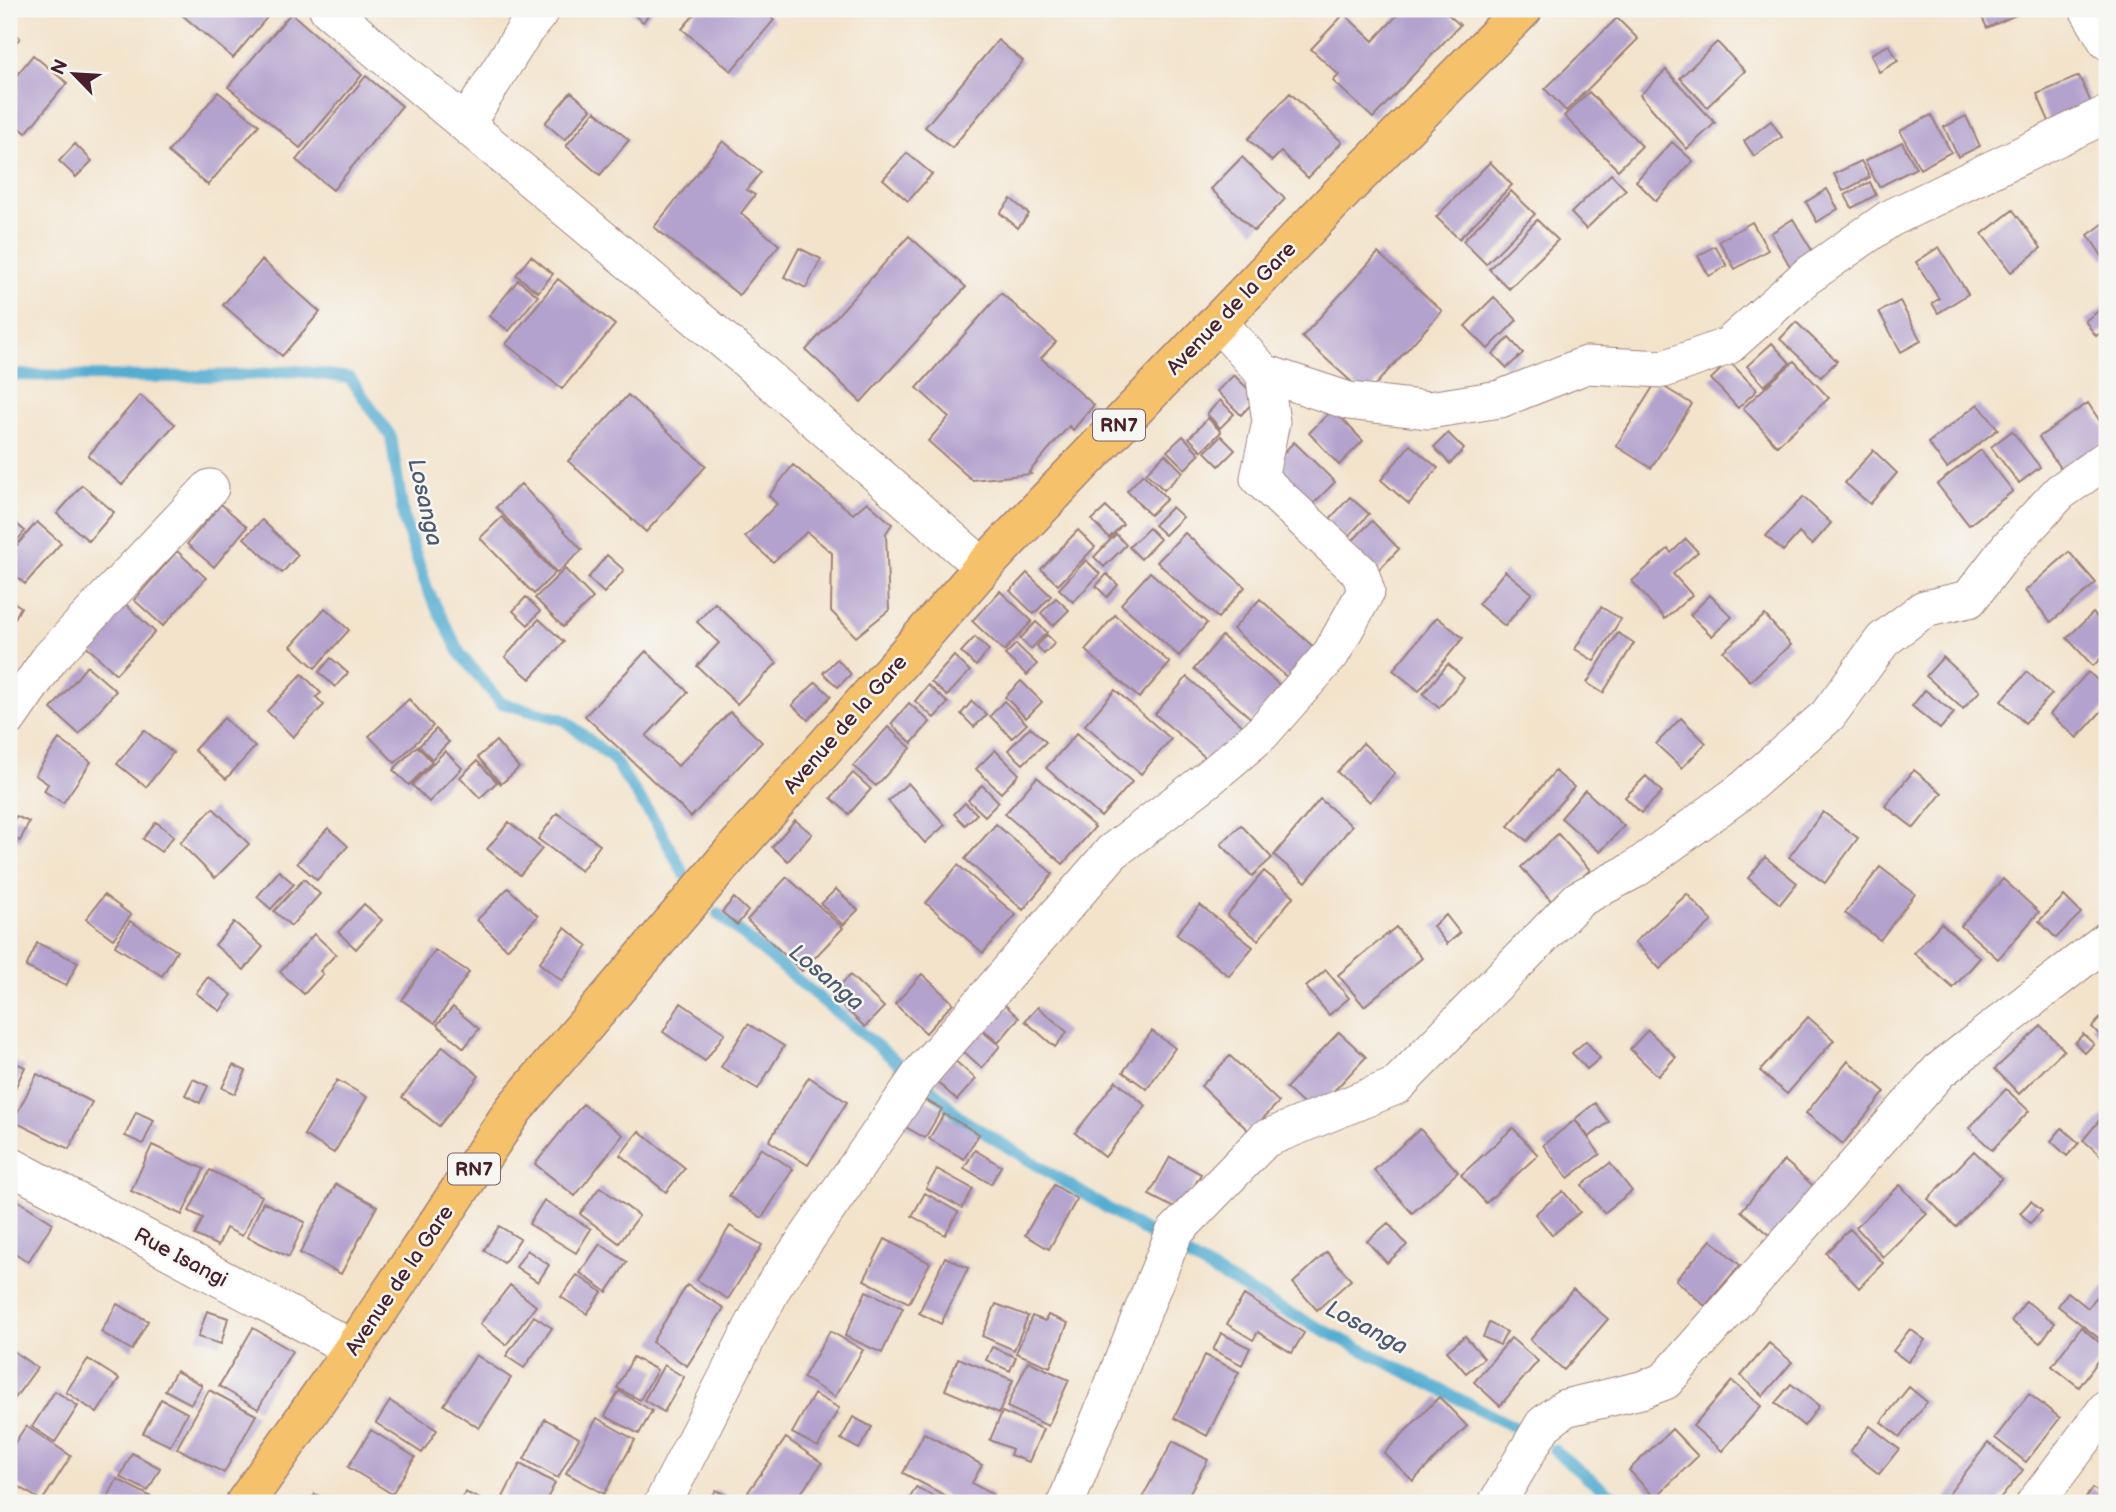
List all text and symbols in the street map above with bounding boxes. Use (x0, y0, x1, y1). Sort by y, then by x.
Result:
north arrow (38, 38, 108, 108)
text: N (47, 56, 73, 79)
street label: Avenue de la Gare (1161, 236, 1301, 380)
road number: RN7 (1093, 410, 1145, 440)
water label: Losanga (401, 456, 449, 549)
street label: Avenue de la Gare (778, 650, 912, 799)
water label: Losanga (783, 938, 869, 1017)
road number: RN7 (448, 1154, 500, 1184)
street label: Avenue de la Gare (340, 1200, 459, 1360)
street label: Rue Isangi (130, 1222, 232, 1293)
water label: Losanga (1321, 1295, 1412, 1361)

